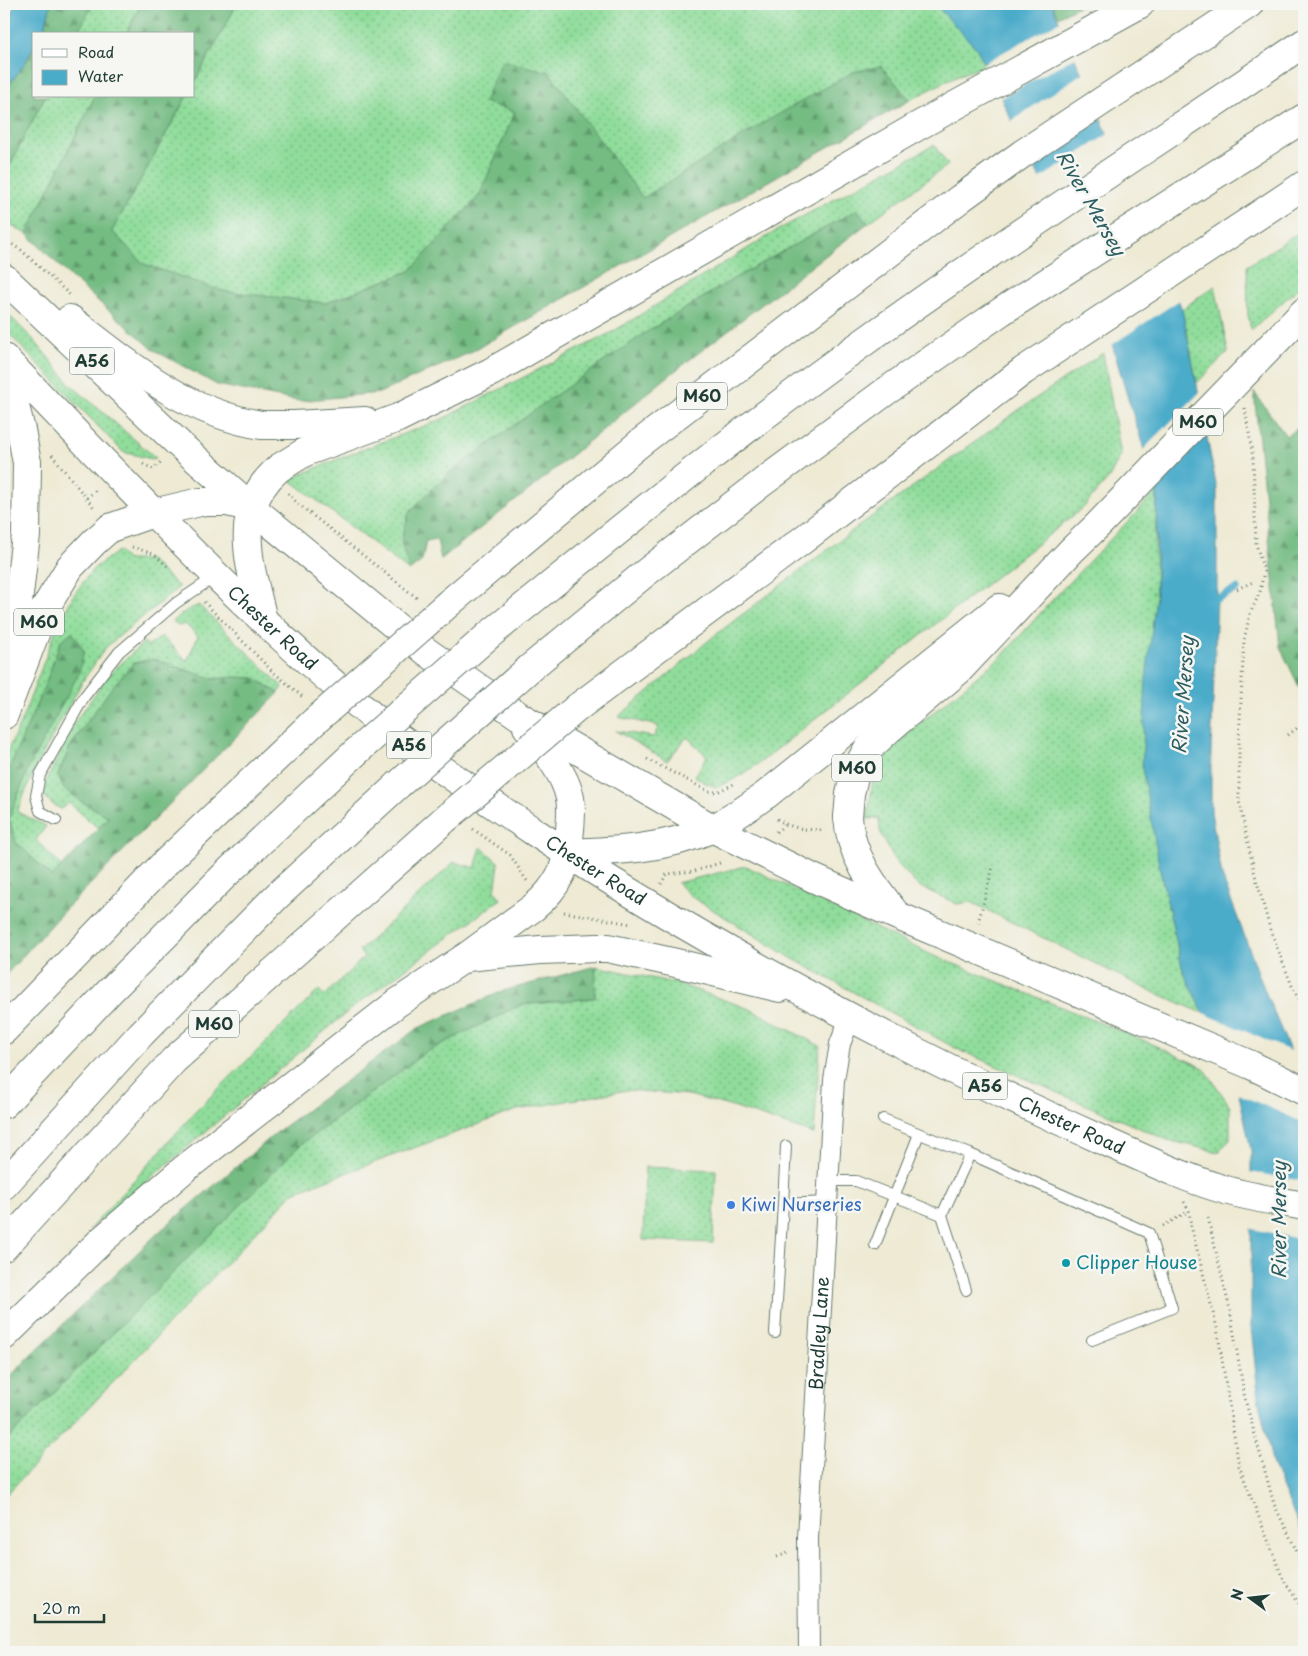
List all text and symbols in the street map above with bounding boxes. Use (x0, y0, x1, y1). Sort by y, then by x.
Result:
legend (32, 32, 195, 98)
text: Road (78, 40, 114, 63)
text: Water (78, 64, 123, 87)
water label: River Mersey (1050, 144, 1134, 261)
road number: A56 (70, 348, 114, 374)
road number: M60 (677, 382, 727, 410)
road number: M60 (1173, 408, 1223, 436)
street label: Chester Road (222, 578, 325, 676)
road number: M60 (14, 608, 64, 636)
water label: River Mersey (1164, 634, 1200, 755)
road number: A56 (386, 732, 432, 758)
road number: M60 (832, 754, 882, 781)
street label: Chester Road (541, 828, 652, 911)
road number: M60 (189, 1011, 239, 1038)
road number: A56 (962, 1072, 1008, 1100)
street label: Chester Road (1014, 1088, 1130, 1161)
water label: River Mersey (1264, 1160, 1292, 1279)
place label: Kiwi Nurseries (741, 1190, 862, 1217)
marker: Kiwi Nurseries (725, 1199, 737, 1211)
place label: Clipper House (1076, 1248, 1198, 1275)
marker: Clipper House (1060, 1257, 1072, 1269)
street label: Bradley Lane (801, 1276, 835, 1391)
north arrow (1226, 1574, 1276, 1624)
text: N (1225, 1586, 1249, 1603)
scale bar (35, 1591, 104, 1623)
text: 20 m (42, 1596, 81, 1619)

